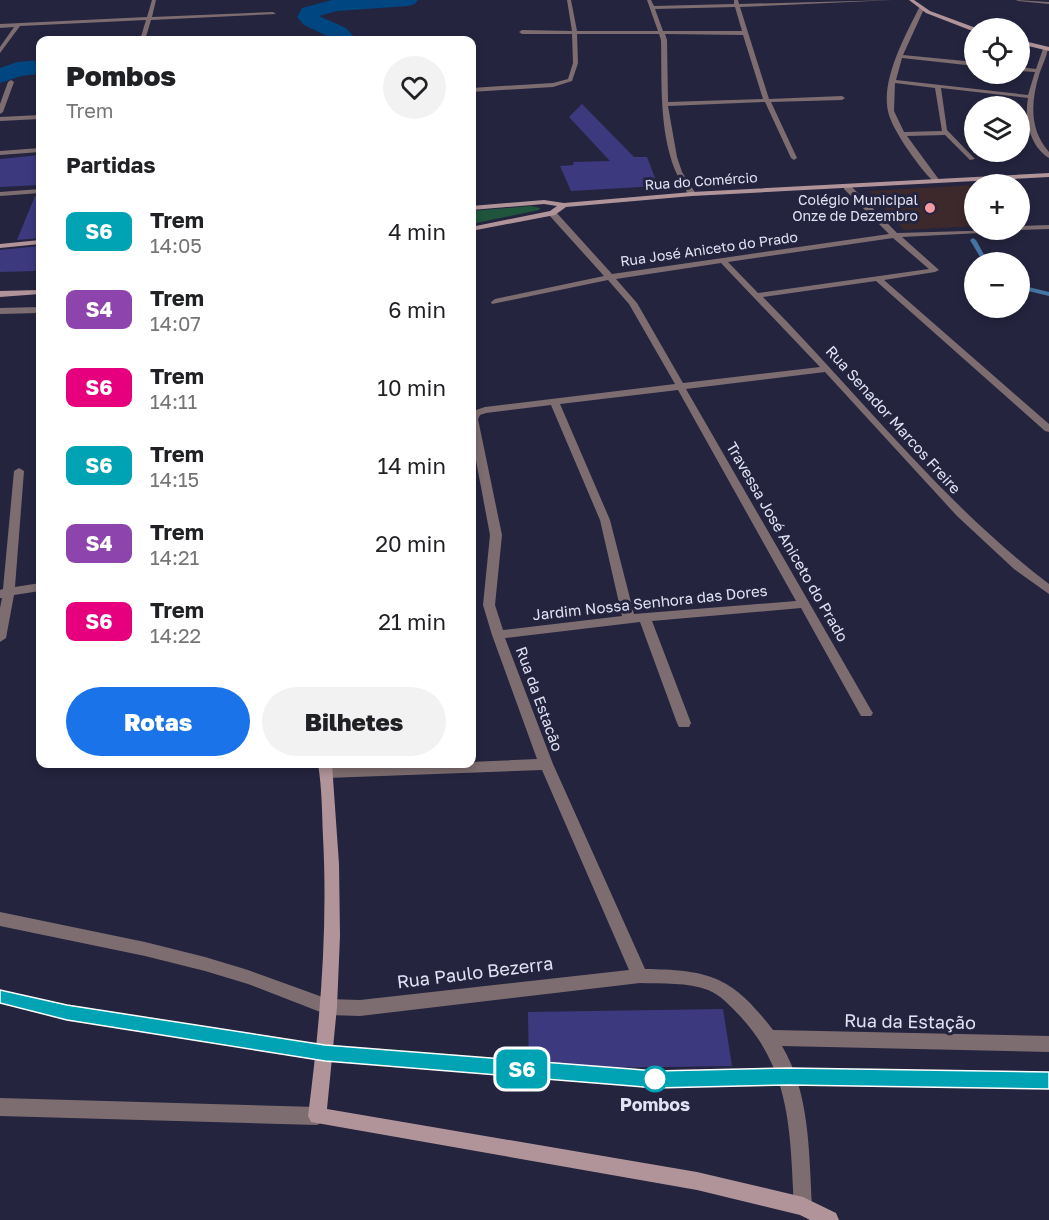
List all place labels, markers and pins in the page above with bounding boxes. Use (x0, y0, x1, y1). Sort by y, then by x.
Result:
place label: Colégio Municipal Onze de Dezembro (792, 191, 918, 224)
marker: Colégio Municipal Onze de Dezembro (923, 201, 937, 215)
marker: Pombos (642, 1066, 668, 1092)
place label: Pombos (620, 1093, 690, 1115)

